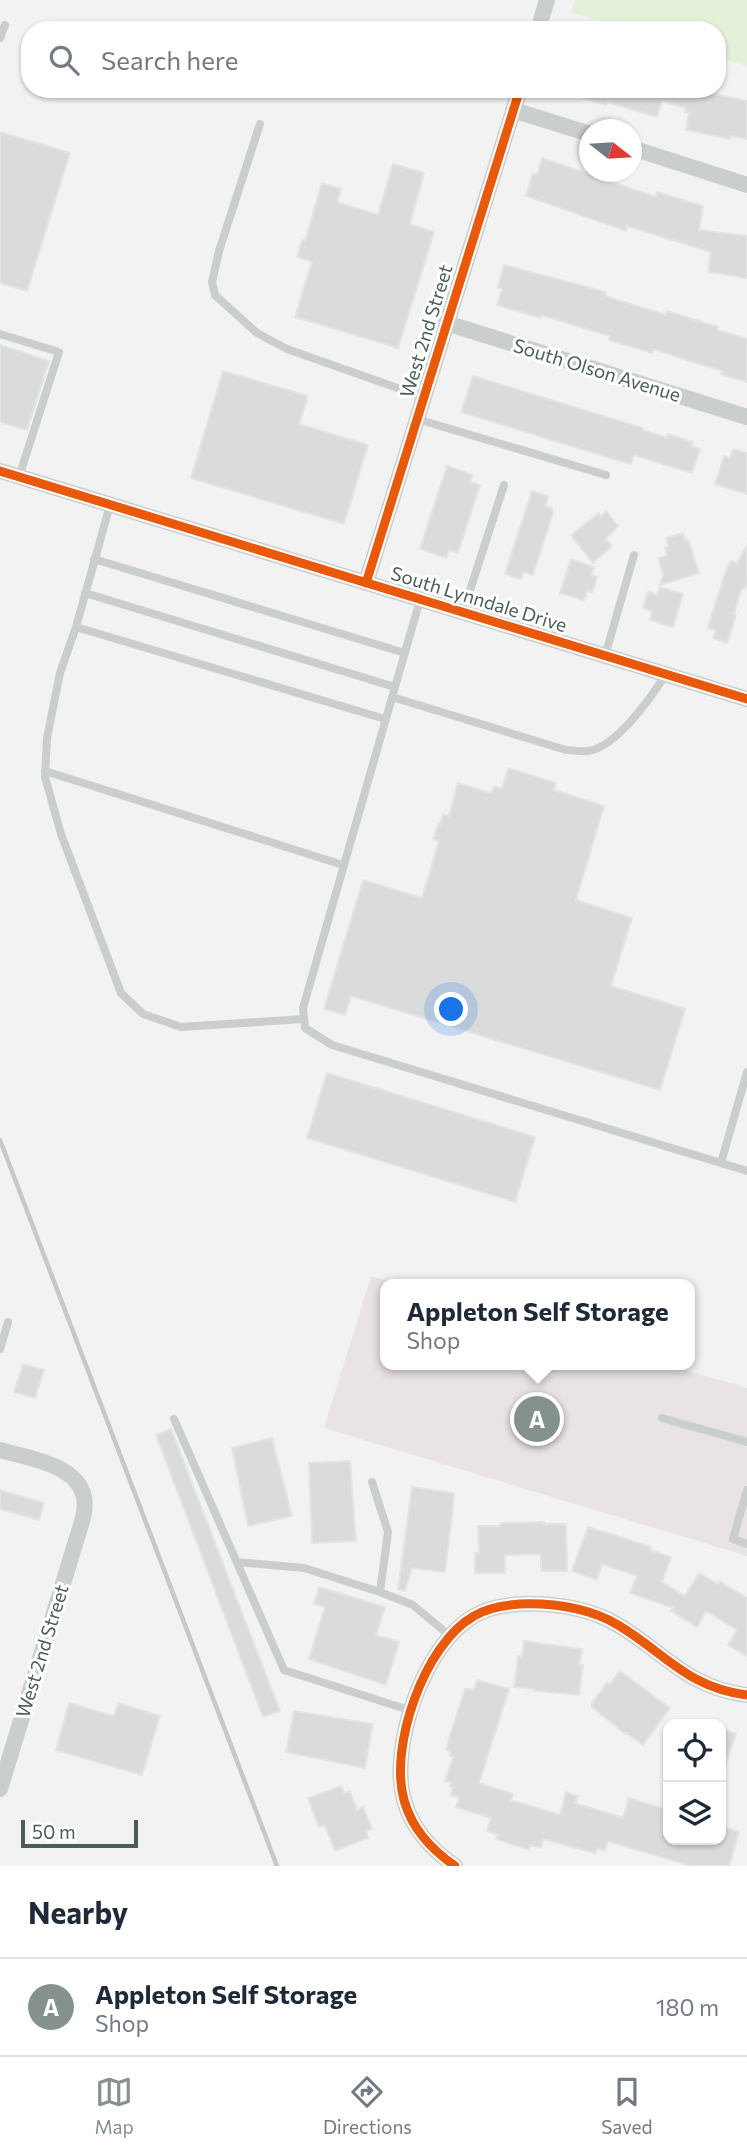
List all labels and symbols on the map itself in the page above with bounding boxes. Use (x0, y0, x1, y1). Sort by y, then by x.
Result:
north arrow (579, 119, 642, 182)
street label: West 2nd Street (394, 261, 457, 400)
street label: South Olson Avenue (511, 333, 684, 406)
street label: South Lynndale Drive (388, 561, 570, 636)
your location (434, 992, 468, 1026)
pin: A (514, 1393, 560, 1445)
street label: West 2nd Street (10, 1581, 73, 1720)
scale bar (21, 1817, 138, 1849)

